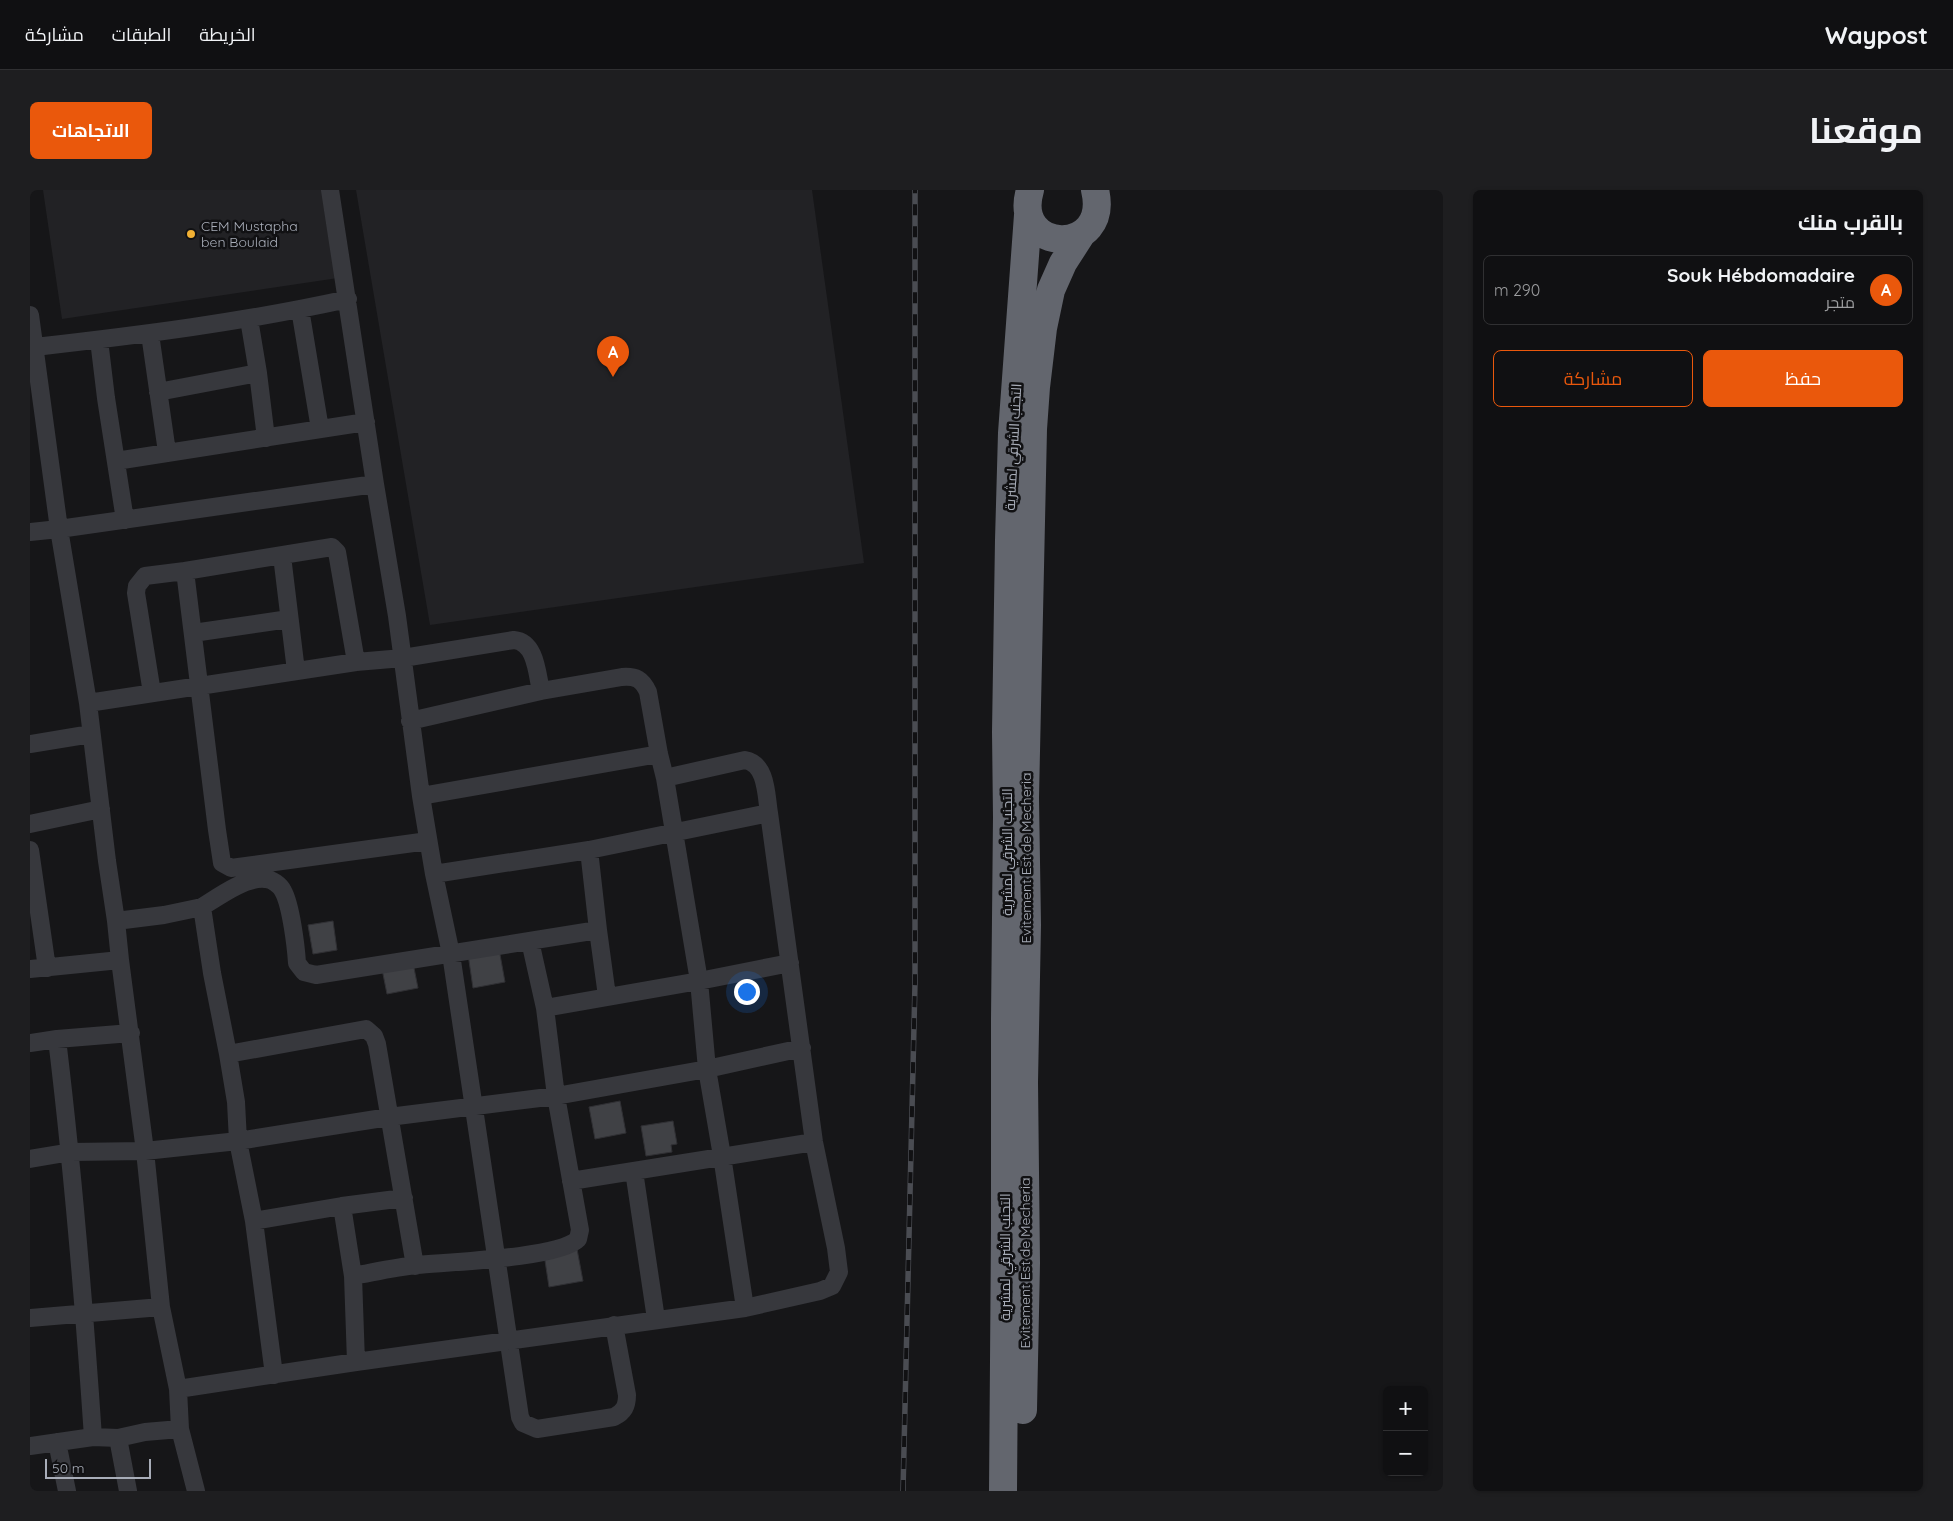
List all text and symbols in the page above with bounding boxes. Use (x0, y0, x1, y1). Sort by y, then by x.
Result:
text: Waypost (1825, 20, 1928, 50)
text: مشاركة (25, 23, 84, 46)
text: الطبقات (112, 23, 171, 46)
text: الخريطة (199, 23, 256, 46)
button: الاتجاهات (30, 102, 152, 159)
text: موقعنا (1809, 108, 1923, 152)
text: بالقرب منك (1798, 209, 1903, 235)
place label: CEM Mustapha ben Boulaid (201, 217, 298, 251)
marker: CEM Mustapha ben Boulaid (185, 228, 197, 240)
text: Souk Hébdomadaire (1667, 263, 1855, 287)
text: 290 m (1494, 280, 1540, 300)
text: A (1881, 280, 1891, 300)
text: متجر (1826, 292, 1855, 312)
pin: A (597, 336, 629, 377)
button: مشاركة (1493, 350, 1693, 407)
button: حفظ (1703, 350, 1903, 407)
street label: التجنب الشرقي لمشرية (1001, 383, 1028, 511)
street label: Evitement Est de Mecheria (1017, 773, 1035, 943)
street label: التجنب الشرقي لمشرية (998, 788, 1019, 916)
your location (734, 979, 760, 1005)
street label: Evitement Est de Mecheria (1016, 1178, 1034, 1348)
street label: التجنب الشرقي لمشرية (996, 1193, 1017, 1321)
map controls (1383, 1386, 1428, 1476)
button: + (1383, 1386, 1428, 1431)
button: − (1383, 1431, 1428, 1476)
scale bar (45, 1456, 151, 1479)
text: 50 m (52, 1459, 85, 1477)

